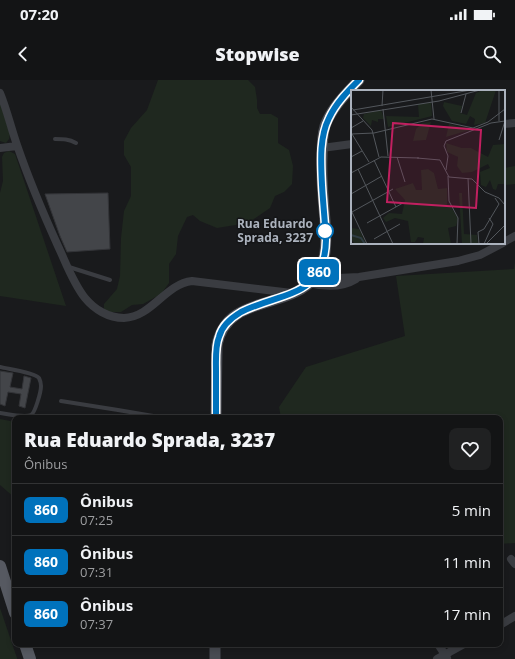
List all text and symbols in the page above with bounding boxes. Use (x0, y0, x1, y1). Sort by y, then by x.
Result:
text: 07:20 (20, 4, 59, 24)
text: Stopwise (215, 42, 300, 66)
icon: back (12, 43, 34, 65)
icon: search (481, 43, 503, 65)
inset map (351, 90, 505, 244)
place label: Rua Eduardo Sprada, 3237 (237, 215, 313, 246)
marker: Rua Eduardo Sprada, 3237 (316, 222, 334, 240)
line badge: 860 (296, 259, 342, 285)
text: 860 (307, 262, 331, 281)
text: Rua Eduardo Sprada, 3237 (24, 427, 275, 453)
button: heart (449, 428, 491, 470)
text: Ônibus (24, 455, 68, 473)
text: Ônibus (80, 491, 133, 511)
text: 860 (34, 500, 58, 519)
text: 5 min (452, 500, 491, 520)
text: 07:25 (80, 511, 113, 529)
text: Ônibus (80, 543, 133, 563)
text: 860 (34, 552, 58, 571)
text: 11 min (443, 552, 491, 572)
text: 07:31 (80, 563, 113, 581)
text: Ônibus (80, 595, 133, 615)
text: 860 (34, 604, 58, 623)
text: 17 min (443, 604, 491, 624)
text: 07:37 (80, 615, 113, 633)

